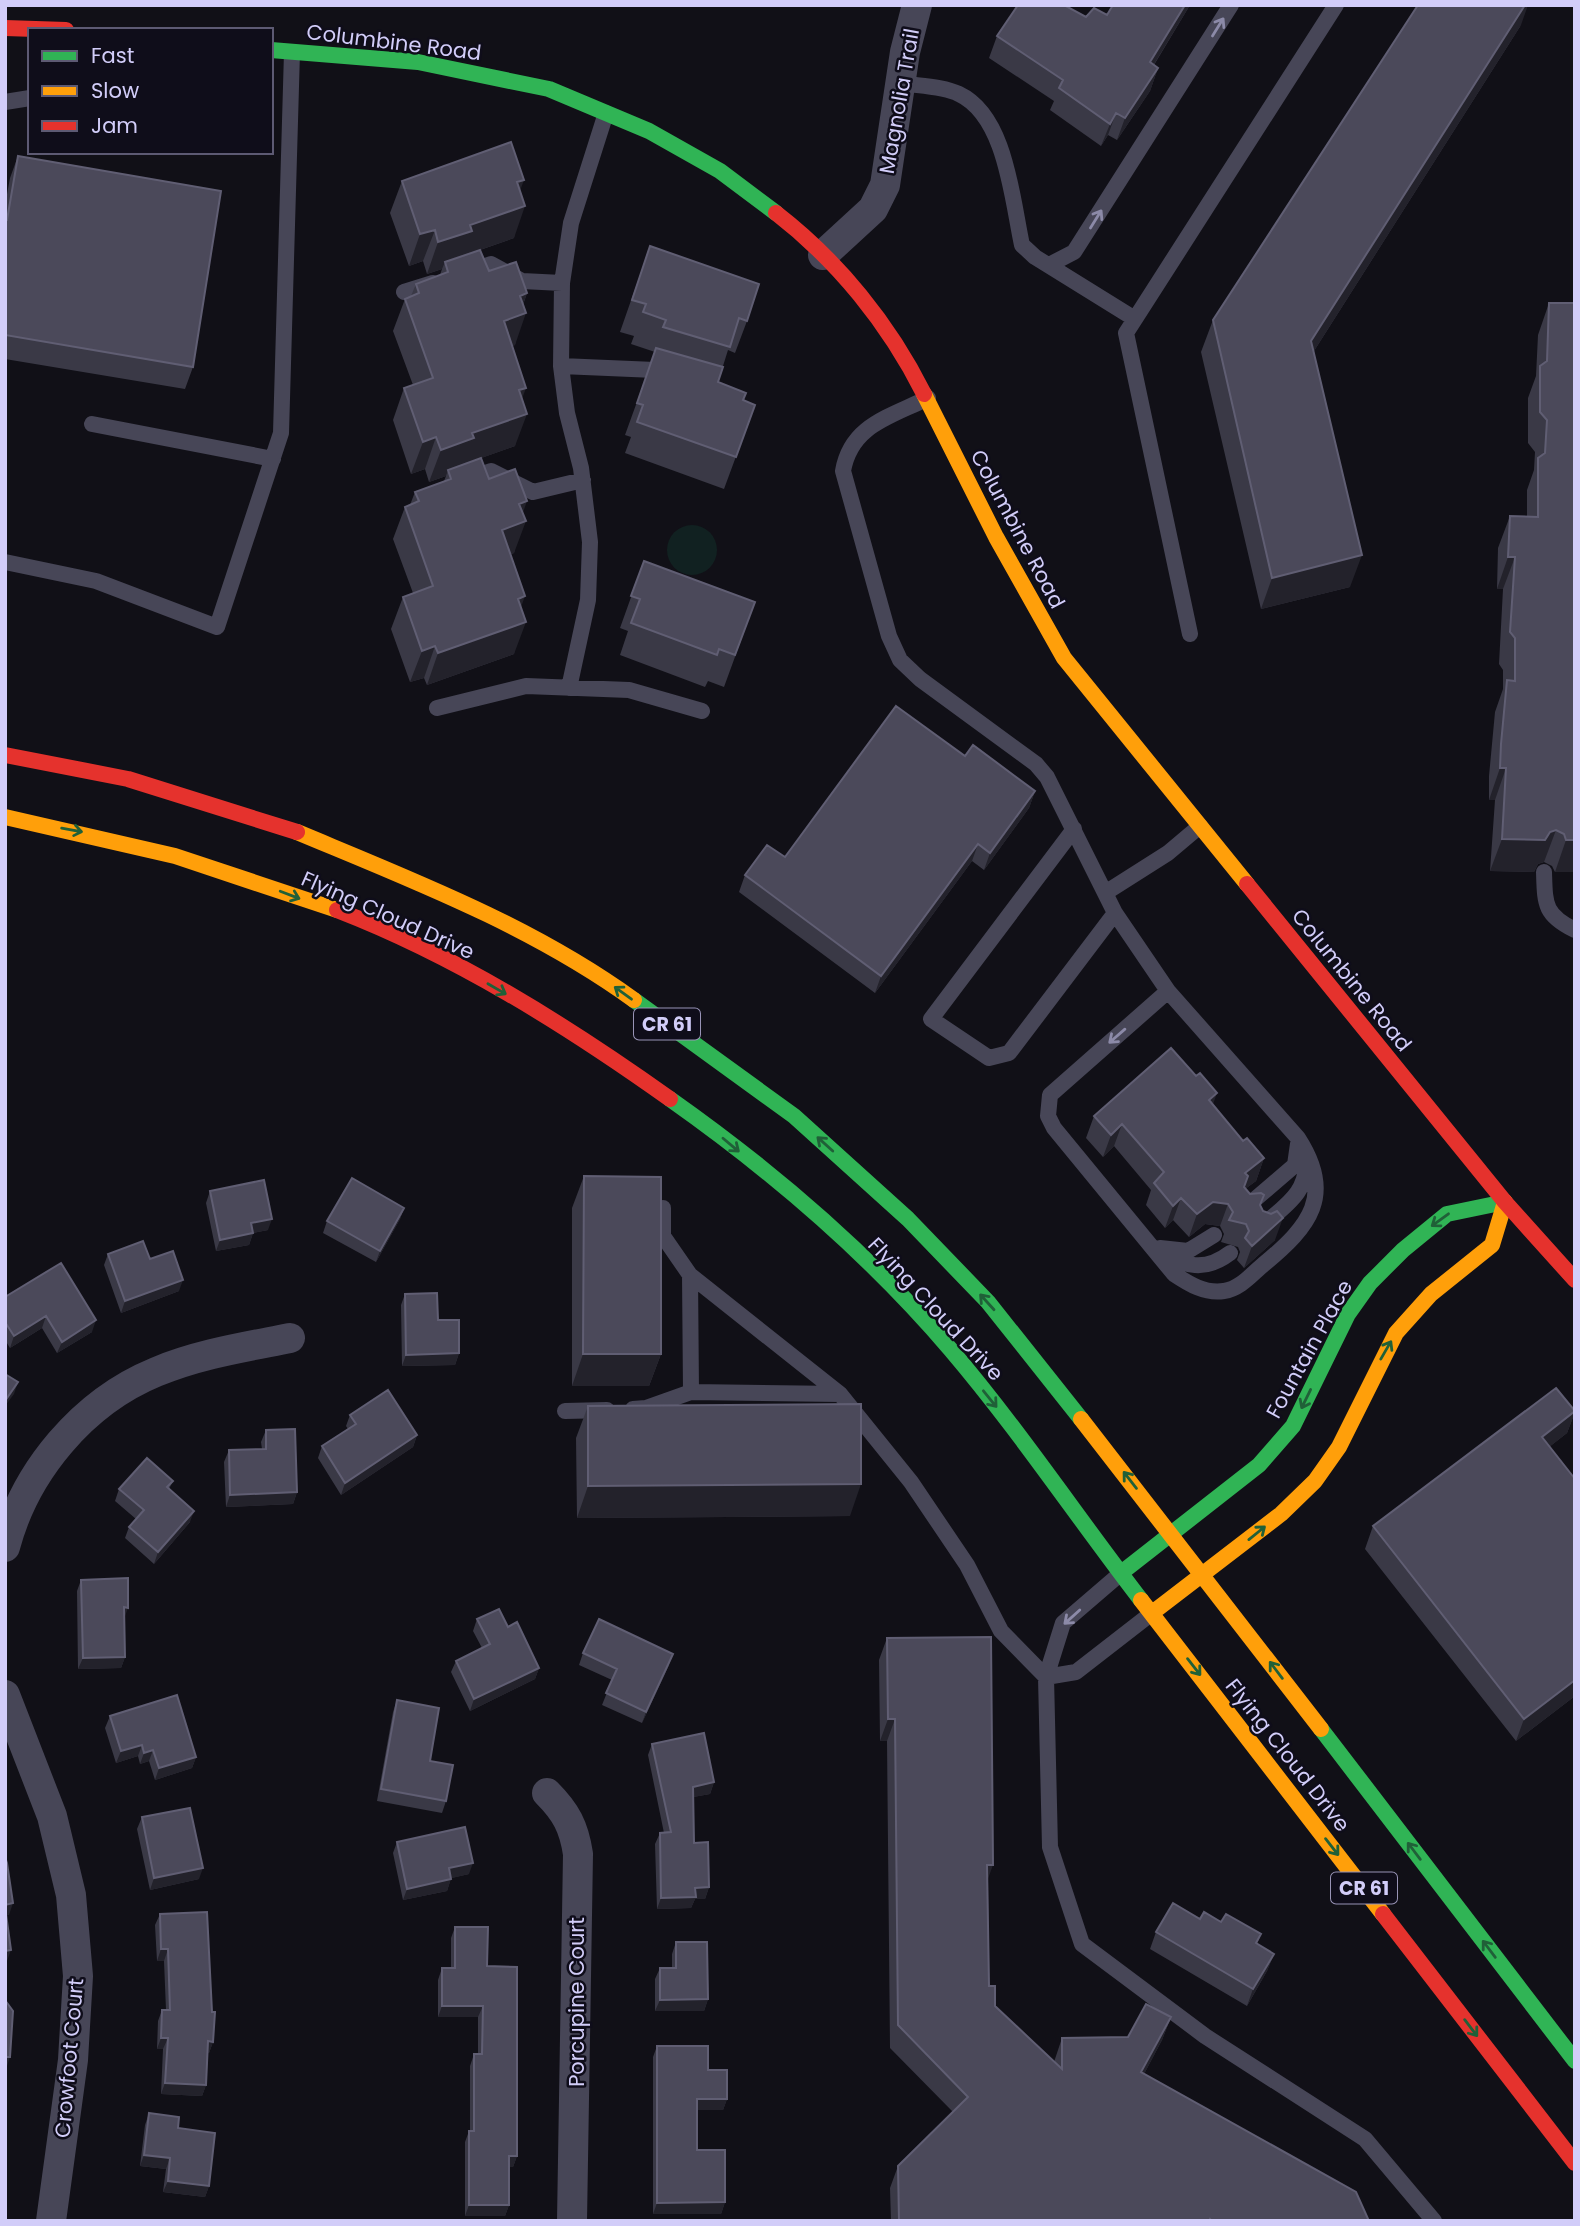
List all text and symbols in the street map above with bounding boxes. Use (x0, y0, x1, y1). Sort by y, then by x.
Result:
street label: Columbine Road (305, 17, 483, 67)
one-way arrow (1210, 18, 1225, 37)
street label: Magnolia Trail (872, 26, 926, 176)
legend (28, 28, 273, 154)
text: Fast (91, 41, 134, 70)
text: Slow (91, 76, 139, 105)
text: Jam (91, 111, 138, 140)
one-way arrow (1089, 209, 1103, 229)
street label: Columbine Road (964, 445, 1072, 613)
one-way arrow (60, 823, 83, 837)
street label: Flying Cloud Drive (297, 864, 479, 966)
one-way arrow (279, 890, 301, 902)
street label: Columbine Road (1285, 903, 1419, 1057)
one-way arrow (486, 982, 506, 996)
one-way arrow (614, 986, 633, 1000)
road number: CR 61 (634, 1008, 700, 1040)
one-way arrow (1108, 1028, 1126, 1044)
one-way arrow (817, 1135, 834, 1152)
one-way arrow (721, 1137, 739, 1153)
one-way arrow (1431, 1212, 1450, 1227)
street label: Flying Cloud Drive (862, 1231, 1010, 1387)
street label: Fountain Place (1259, 1275, 1359, 1423)
one-way arrow (979, 1294, 995, 1312)
one-way arrow (1379, 1340, 1393, 1360)
one-way arrow (1299, 1388, 1313, 1409)
one-way arrow (982, 1389, 998, 1407)
one-way arrow (1122, 1471, 1137, 1489)
one-way arrow (1247, 1526, 1265, 1541)
one-way arrow (1063, 1609, 1081, 1625)
one-way arrow (1186, 1657, 1201, 1676)
one-way arrow (1268, 1661, 1283, 1680)
street label: Flying Cloud Drive (1219, 1673, 1357, 1837)
one-way arrow (1325, 1838, 1340, 1856)
one-way arrow (1406, 1842, 1421, 1861)
road number: CR 61 (1331, 1872, 1397, 1904)
street label: Porcupine Court (562, 1917, 591, 2087)
one-way arrow (1481, 1940, 1496, 1959)
street label: Crowfoot Court (48, 1977, 90, 2139)
one-way arrow (1463, 2018, 1478, 2036)

